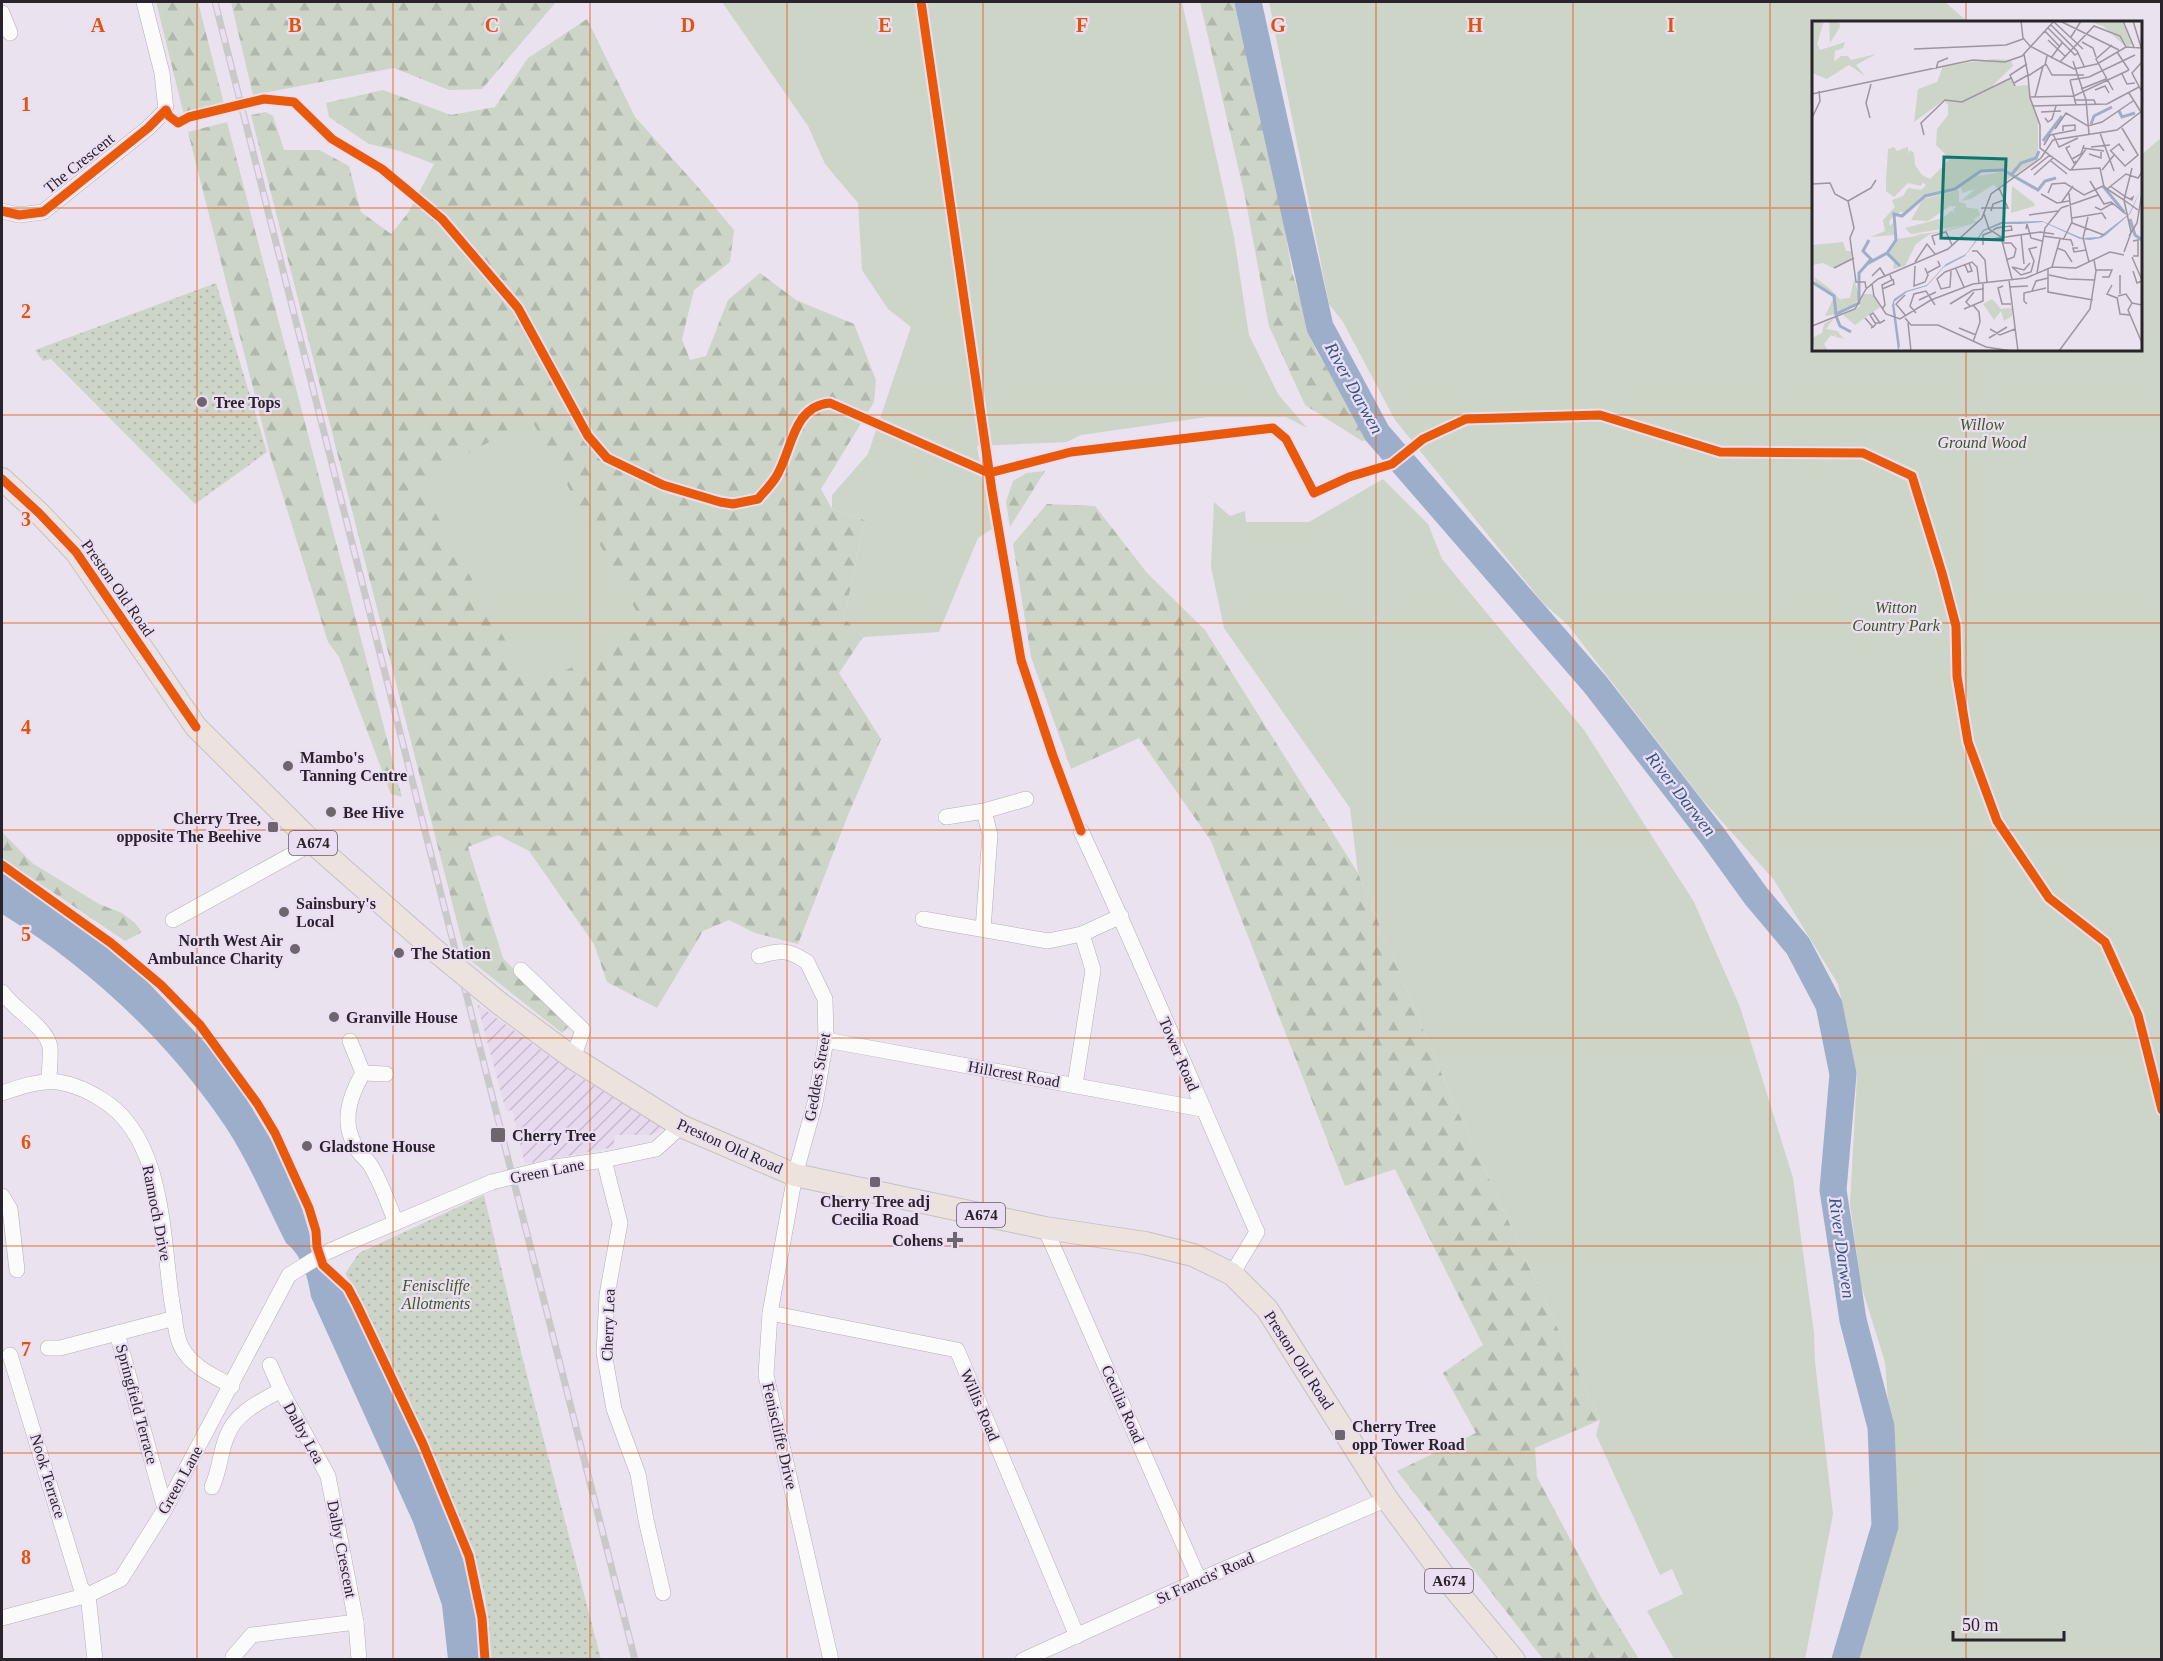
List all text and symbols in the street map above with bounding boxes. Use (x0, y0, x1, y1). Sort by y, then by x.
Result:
text: A (91, 14, 106, 36)
text: B (288, 14, 302, 36)
text: C (485, 14, 499, 36)
text: D (681, 14, 695, 36)
text: E (878, 14, 892, 36)
text: F (1076, 14, 1088, 36)
text: G (1270, 14, 1286, 36)
text: H (1467, 14, 1483, 36)
text: I (1667, 14, 1675, 36)
inset map (1812, 21, 2142, 351)
text: 1 (21, 93, 31, 115)
street label: The Crescent (41, 129, 118, 196)
text: 2 (21, 300, 31, 322)
water label: River Darwen (1320, 338, 1387, 437)
place label: Tree Tops (214, 394, 281, 412)
marker: Tree Tops (195, 395, 209, 409)
park label: Willow Ground Wood (1937, 416, 2028, 451)
text: 3 (21, 508, 31, 530)
street label: Preston Old Road (78, 537, 158, 639)
park label: Witton Country Park (1852, 599, 1941, 635)
text: 4 (21, 716, 31, 738)
water label: River Darwen (1641, 747, 1720, 840)
place label: Mambo's Tanning Centre (300, 749, 407, 785)
marker: Mambo's Tanning Centre (281, 759, 295, 773)
place label: Bee Hive (343, 804, 404, 821)
marker: Bee Hive (324, 805, 338, 819)
place label: Cherry Tree, opposite The Beehive (116, 810, 261, 846)
marker: Cherry Tree, opposite The Beehive (266, 820, 280, 834)
road number: A674 (289, 831, 337, 855)
place label: Sainsbury's Local (296, 895, 376, 930)
marker: Sainsbury's Local (277, 905, 291, 919)
text: 5 (21, 923, 31, 945)
place label: North West Air Ambulance Charity (147, 932, 283, 968)
marker: North West Air Ambulance Charity (288, 942, 302, 956)
place label: The Station (411, 945, 491, 962)
marker: The Station (392, 946, 406, 960)
place label: Granville House (346, 1009, 458, 1026)
marker: Granville House (327, 1010, 341, 1024)
street label: Tower Road (1156, 1015, 1202, 1093)
street label: Geddes Street (801, 1031, 833, 1122)
street label: Hillcrest Road (967, 1058, 1061, 1090)
street label: Preston Old Road (675, 1115, 785, 1177)
marker: Cherry Tree (489, 1126, 507, 1144)
place label: Cherry Tree (512, 1127, 596, 1145)
text: 6 (21, 1131, 31, 1153)
place label: Gladstone House (319, 1138, 435, 1155)
marker: Gladstone House (300, 1139, 314, 1153)
street label: Green Lane (509, 1155, 585, 1187)
street label: Rannoch Drive (139, 1164, 175, 1262)
marker: Cherry Tree adj Cecilia Road (868, 1175, 882, 1189)
place label: Cherry Tree adj Cecilia Road (820, 1193, 930, 1228)
water label: River Darwen (1825, 1195, 1859, 1300)
road number: A674 (957, 1203, 1005, 1227)
place label: Cohens (892, 1232, 943, 1249)
marker: Cohens (948, 1233, 962, 1247)
park label: Feniscliffe Allotments (401, 1277, 470, 1312)
street label: Cherry Lea (598, 1289, 619, 1362)
street label: Preston Old Road (1261, 1308, 1337, 1412)
text: 7 (21, 1338, 31, 1360)
street label: Springfield Terrace (112, 1342, 161, 1466)
street label: Cecilia Road (1098, 1363, 1148, 1445)
street label: Willis Road (957, 1367, 1003, 1443)
street label: Feniscliffe Drive (760, 1381, 800, 1491)
street label: Dalby Lea (279, 1400, 328, 1467)
place label: Cherry Tree opp Tower Road (1352, 1418, 1465, 1454)
marker: Cherry Tree opp Tower Road (1333, 1428, 1347, 1442)
street label: Nook Terrace (27, 1432, 69, 1520)
street label: Green Lane (154, 1443, 206, 1517)
street label: Dalby Crescent (323, 1499, 360, 1600)
text: 8 (21, 1546, 31, 1568)
street label: St Francis' Road (1154, 1549, 1256, 1607)
road number: A674 (1425, 1569, 1473, 1593)
scale bar (1953, 1604, 2064, 1642)
text: 50 m (1962, 1615, 1999, 1635)

